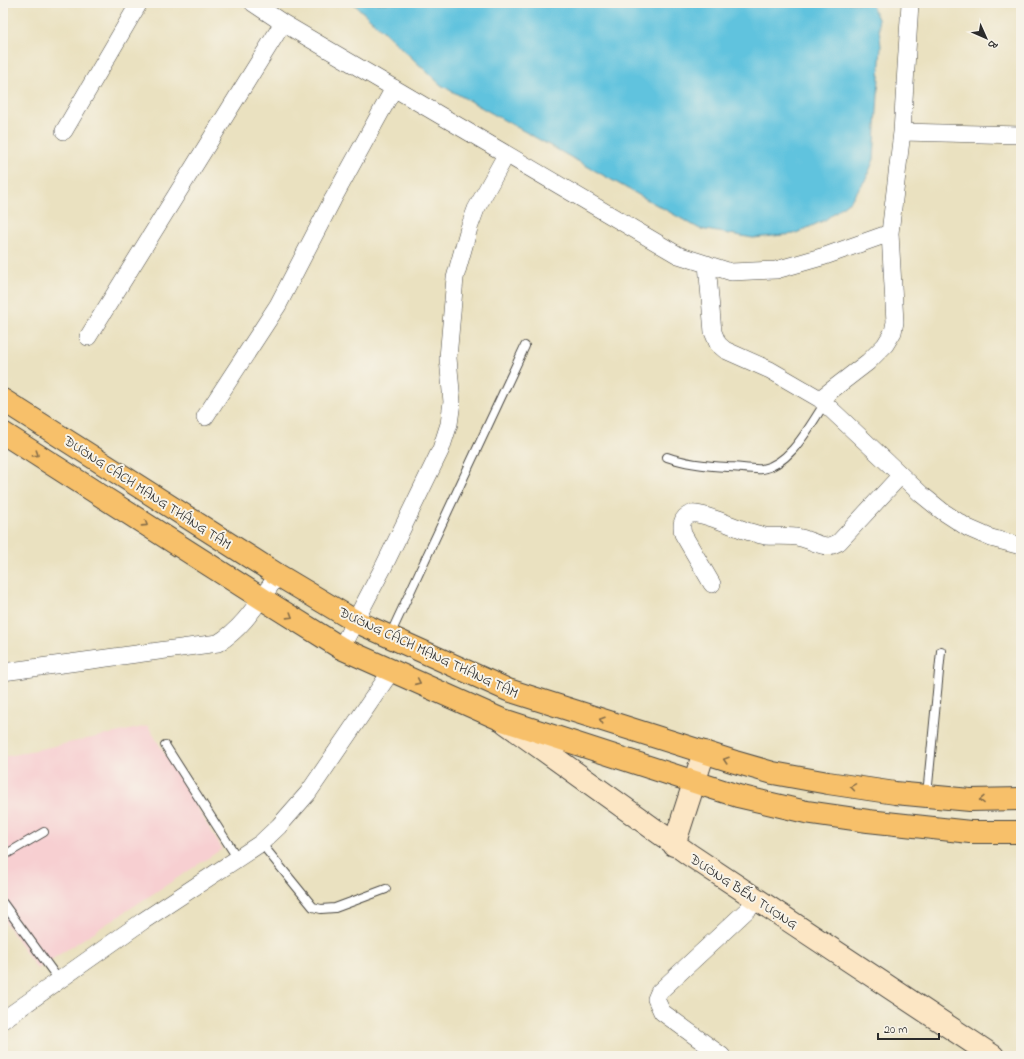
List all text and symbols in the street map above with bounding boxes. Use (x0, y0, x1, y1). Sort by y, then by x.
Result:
north arrow (966, 18, 1006, 58)
text: B (984, 35, 1001, 53)
street label: ĐƯỜNG CÁCH MẠNG THÁNG TÁM (58, 430, 236, 555)
one-way arrow (32, 449, 39, 457)
one-way arrow (141, 519, 148, 527)
street label: ĐƯỜNG CÁCH MẠNG THÁNG TÁM (334, 601, 522, 704)
one-way arrow (286, 612, 293, 619)
one-way arrow (414, 677, 422, 685)
one-way arrow (599, 716, 606, 725)
one-way arrow (722, 756, 729, 764)
one-way arrow (850, 783, 856, 792)
one-way arrow (979, 796, 985, 804)
street label: ĐƯỜNG BẾN TƯỢNG (684, 848, 802, 935)
scale bar (878, 1015, 939, 1041)
text: 20 m (884, 1021, 907, 1039)

